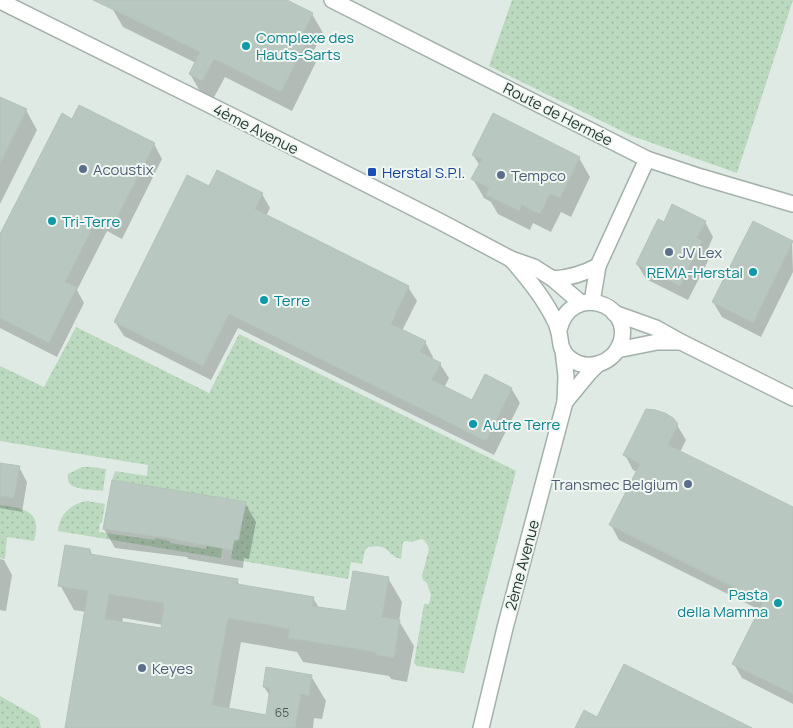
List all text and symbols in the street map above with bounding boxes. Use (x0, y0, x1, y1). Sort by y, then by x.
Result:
place label: Complexe des Hauts-Sarts (256, 27, 354, 65)
marker: Complexe des Hauts-Sarts (240, 40, 252, 52)
street label: Route de Hermée (500, 77, 616, 151)
street label: 4ème Avenue (210, 98, 302, 160)
place label: Acoustix (93, 159, 154, 180)
place label: Herstal S.P.I. (382, 162, 465, 183)
marker: Acoustix (77, 163, 89, 175)
place label: Tempco (511, 165, 566, 186)
marker: Herstal S.P.I. (366, 166, 378, 178)
marker: Tempco (495, 169, 507, 181)
place label: Tri-Terre (62, 211, 120, 232)
marker: Tri-Terre (46, 215, 58, 227)
place label: JV Lex (679, 242, 722, 263)
marker: JV Lex (663, 246, 675, 258)
place label: REMA-Herstal (647, 262, 743, 283)
marker: REMA-Herstal (747, 266, 759, 278)
place label: Terre (274, 290, 310, 311)
marker: Terre (258, 294, 270, 306)
place label: Autre Terre (483, 414, 561, 435)
marker: Autre Terre (467, 418, 479, 430)
place label: Transmec Belgium (551, 474, 678, 495)
marker: Transmec Belgium (682, 478, 694, 490)
street label: 2ème Avenue (500, 517, 544, 613)
place label: Pasta della Mamma (677, 584, 768, 622)
marker: Pasta della Mamma (772, 597, 784, 609)
place label: Keyes (152, 658, 193, 679)
marker: Keyes (136, 662, 148, 674)
house number: 65 (275, 704, 289, 721)

